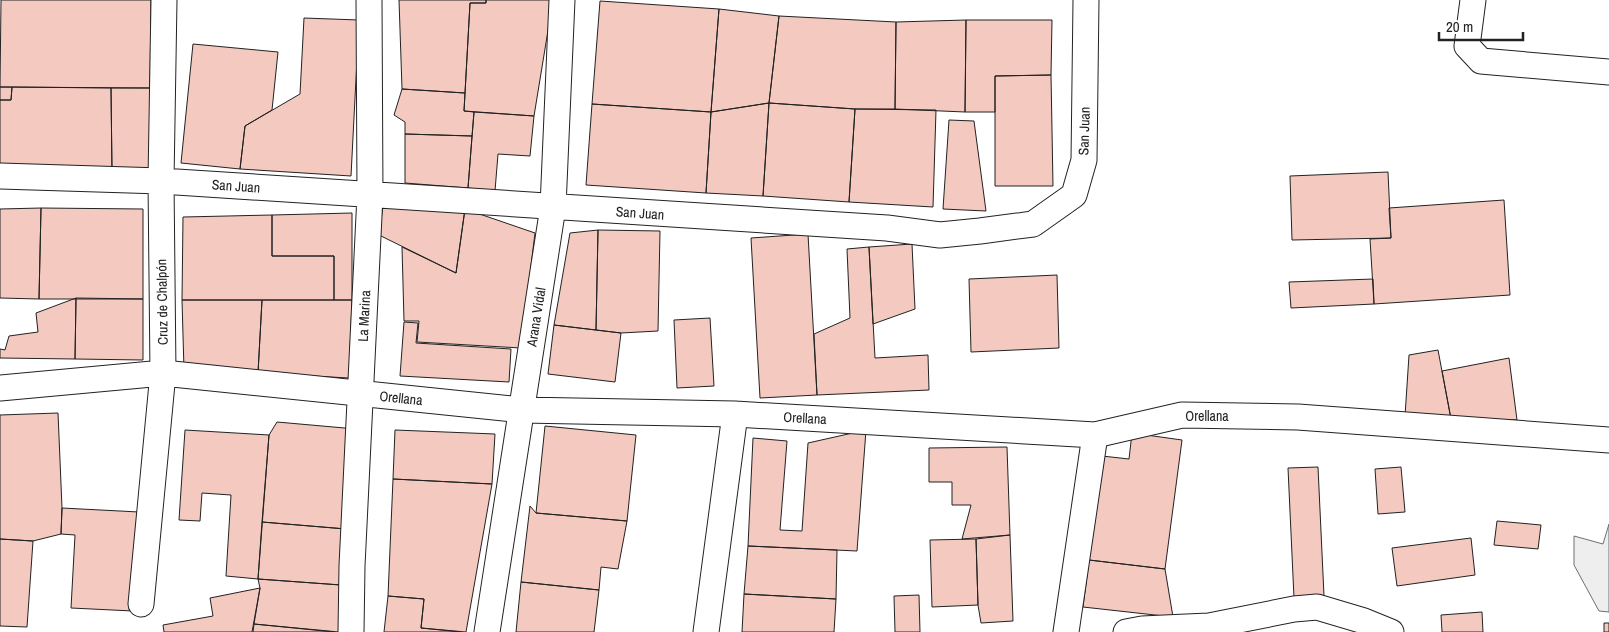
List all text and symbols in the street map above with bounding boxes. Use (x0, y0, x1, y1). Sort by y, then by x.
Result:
scale bar (1439, 10, 1523, 42)
text: 20 m (1446, 16, 1473, 37)
street label: San Juan (1074, 106, 1094, 156)
street label: San Juan (211, 175, 261, 197)
street label: San Juan (615, 202, 665, 224)
street label: Cruz de Chalpón (152, 259, 172, 345)
street label: Arana Vidal (522, 286, 550, 349)
street label: La Marina (354, 289, 374, 342)
street label: Orellana (378, 387, 424, 409)
street label: Orellana (1185, 407, 1229, 425)
street label: Orellana (783, 408, 828, 428)

